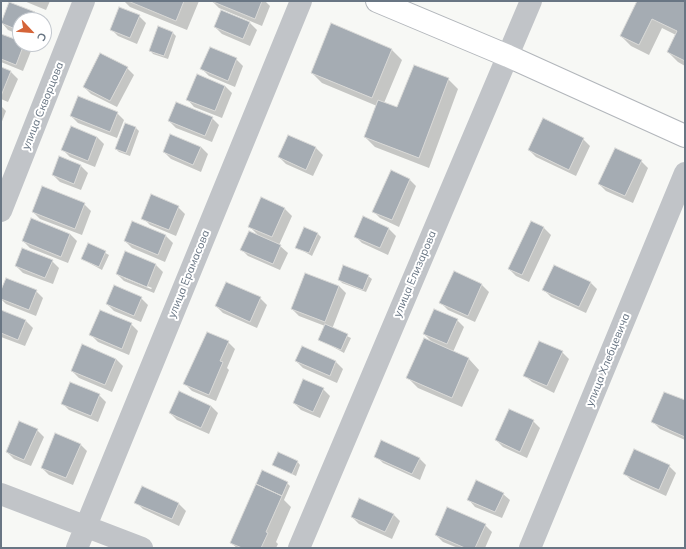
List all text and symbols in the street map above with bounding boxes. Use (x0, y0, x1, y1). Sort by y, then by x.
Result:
north arrow (12, 12, 52, 52)
text: С (34, 30, 50, 43)
street label: улица Скворцова (19, 60, 67, 152)
street label: улица Ерамасова (165, 228, 213, 320)
street label: улица Елизарова (391, 229, 439, 319)
street label: улица Хлебцевича (583, 311, 633, 409)

